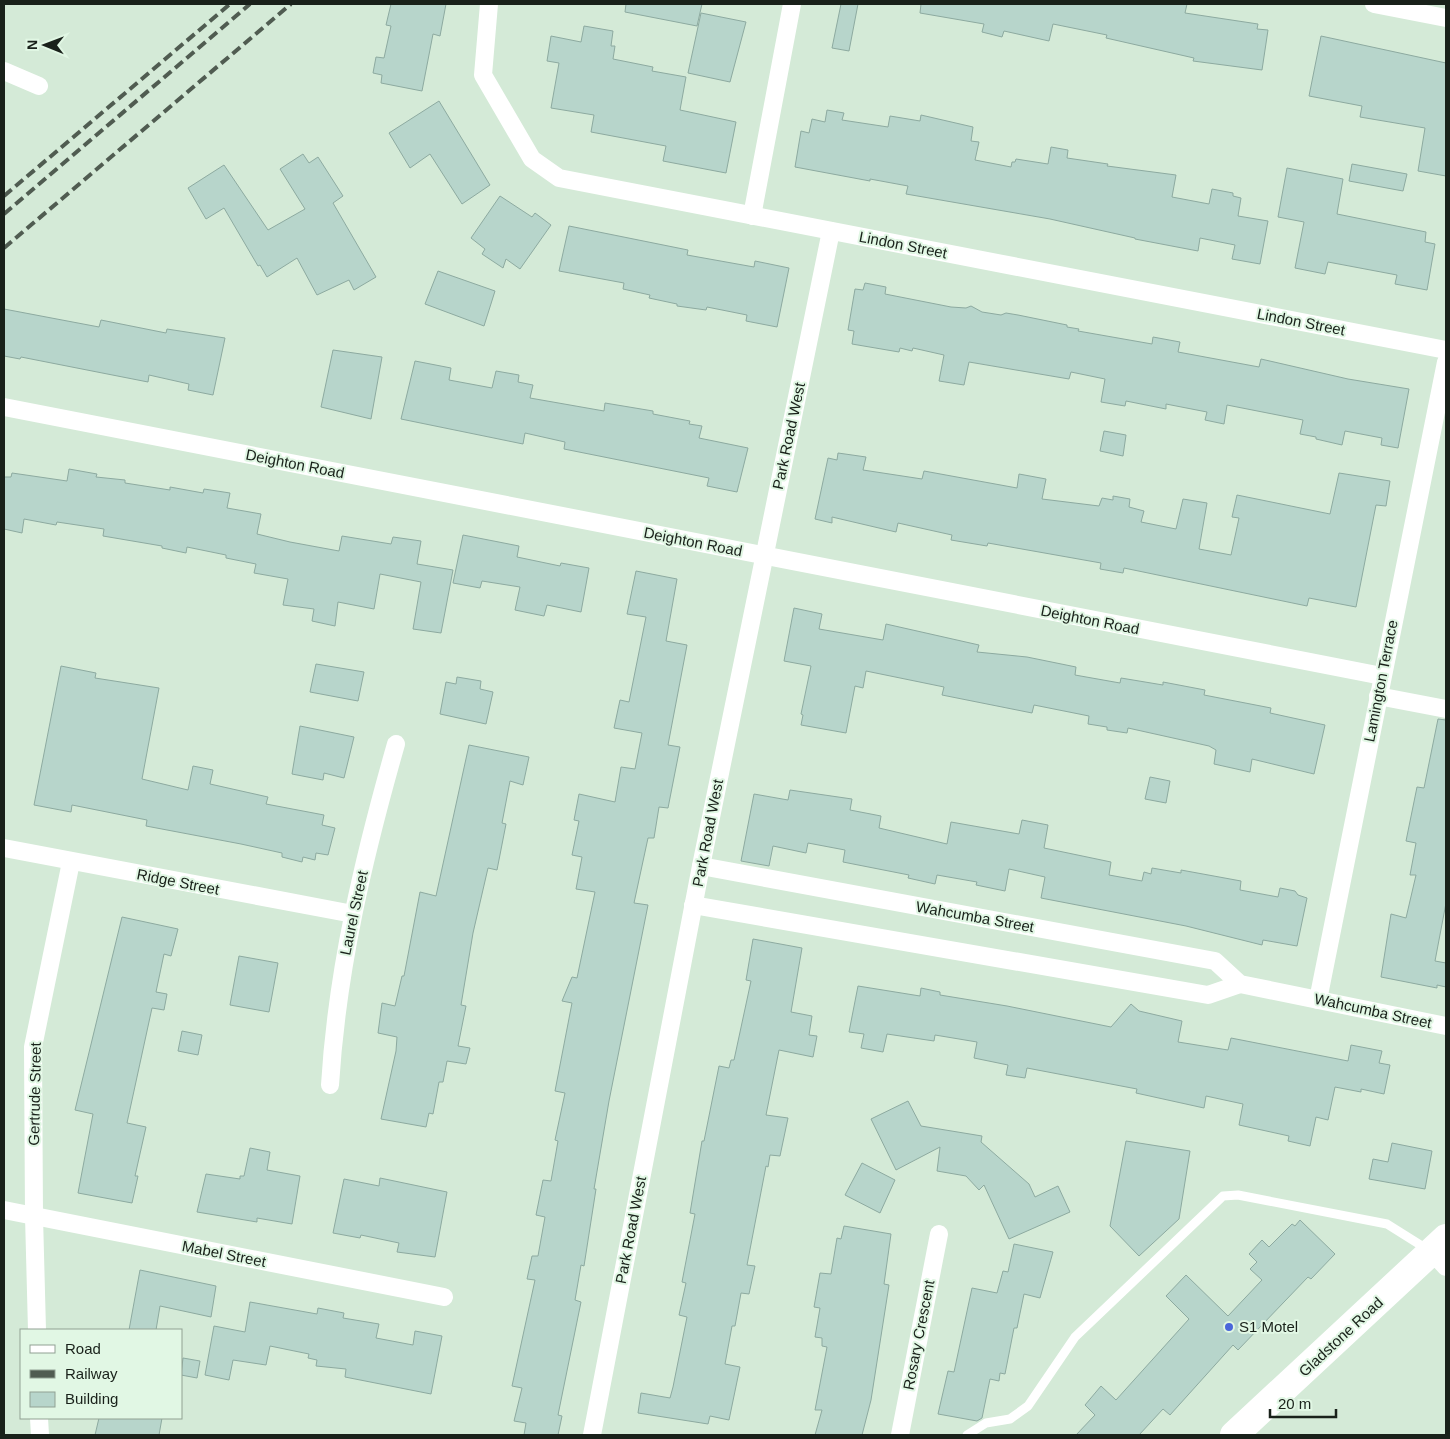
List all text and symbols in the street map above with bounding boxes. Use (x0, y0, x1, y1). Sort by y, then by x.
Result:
north arrow (20, 20, 70, 70)
text: N (24, 40, 40, 50)
street label: Lindon Street (858, 228, 949, 262)
street label: Lindon Street (1256, 305, 1347, 339)
street label: Park Road West (769, 380, 808, 491)
street label: Deighton Road (244, 446, 346, 481)
street label: Deighton Road (642, 524, 744, 559)
street label: Deighton Road (1039, 602, 1141, 637)
street label: Lamington Terrace (1360, 618, 1401, 743)
street label: Park Road West (689, 777, 726, 888)
street label: Ridge Street (136, 865, 221, 898)
street label: Laurel Street (336, 868, 371, 957)
street label: Wahcumba Street (915, 898, 1036, 935)
street label: Wahcumba Street (1313, 990, 1434, 1031)
street label: Gertrude Street (25, 1041, 44, 1146)
street label: Park Road West (612, 1174, 649, 1285)
street label: Mabel Street (181, 1237, 268, 1270)
street label: Rosary Crescent (900, 1278, 938, 1391)
street label: Gladstone Road (1295, 1293, 1386, 1380)
place label: S1 Motel (1239, 1318, 1298, 1335)
marker: S1 Motel (1223, 1321, 1235, 1333)
legend (20, 1329, 182, 1419)
text: Road (65, 1340, 101, 1357)
text: Railway (65, 1365, 118, 1382)
scale bar (1270, 1386, 1336, 1418)
text: Building (65, 1390, 118, 1407)
text: 20 m (1278, 1395, 1311, 1412)

